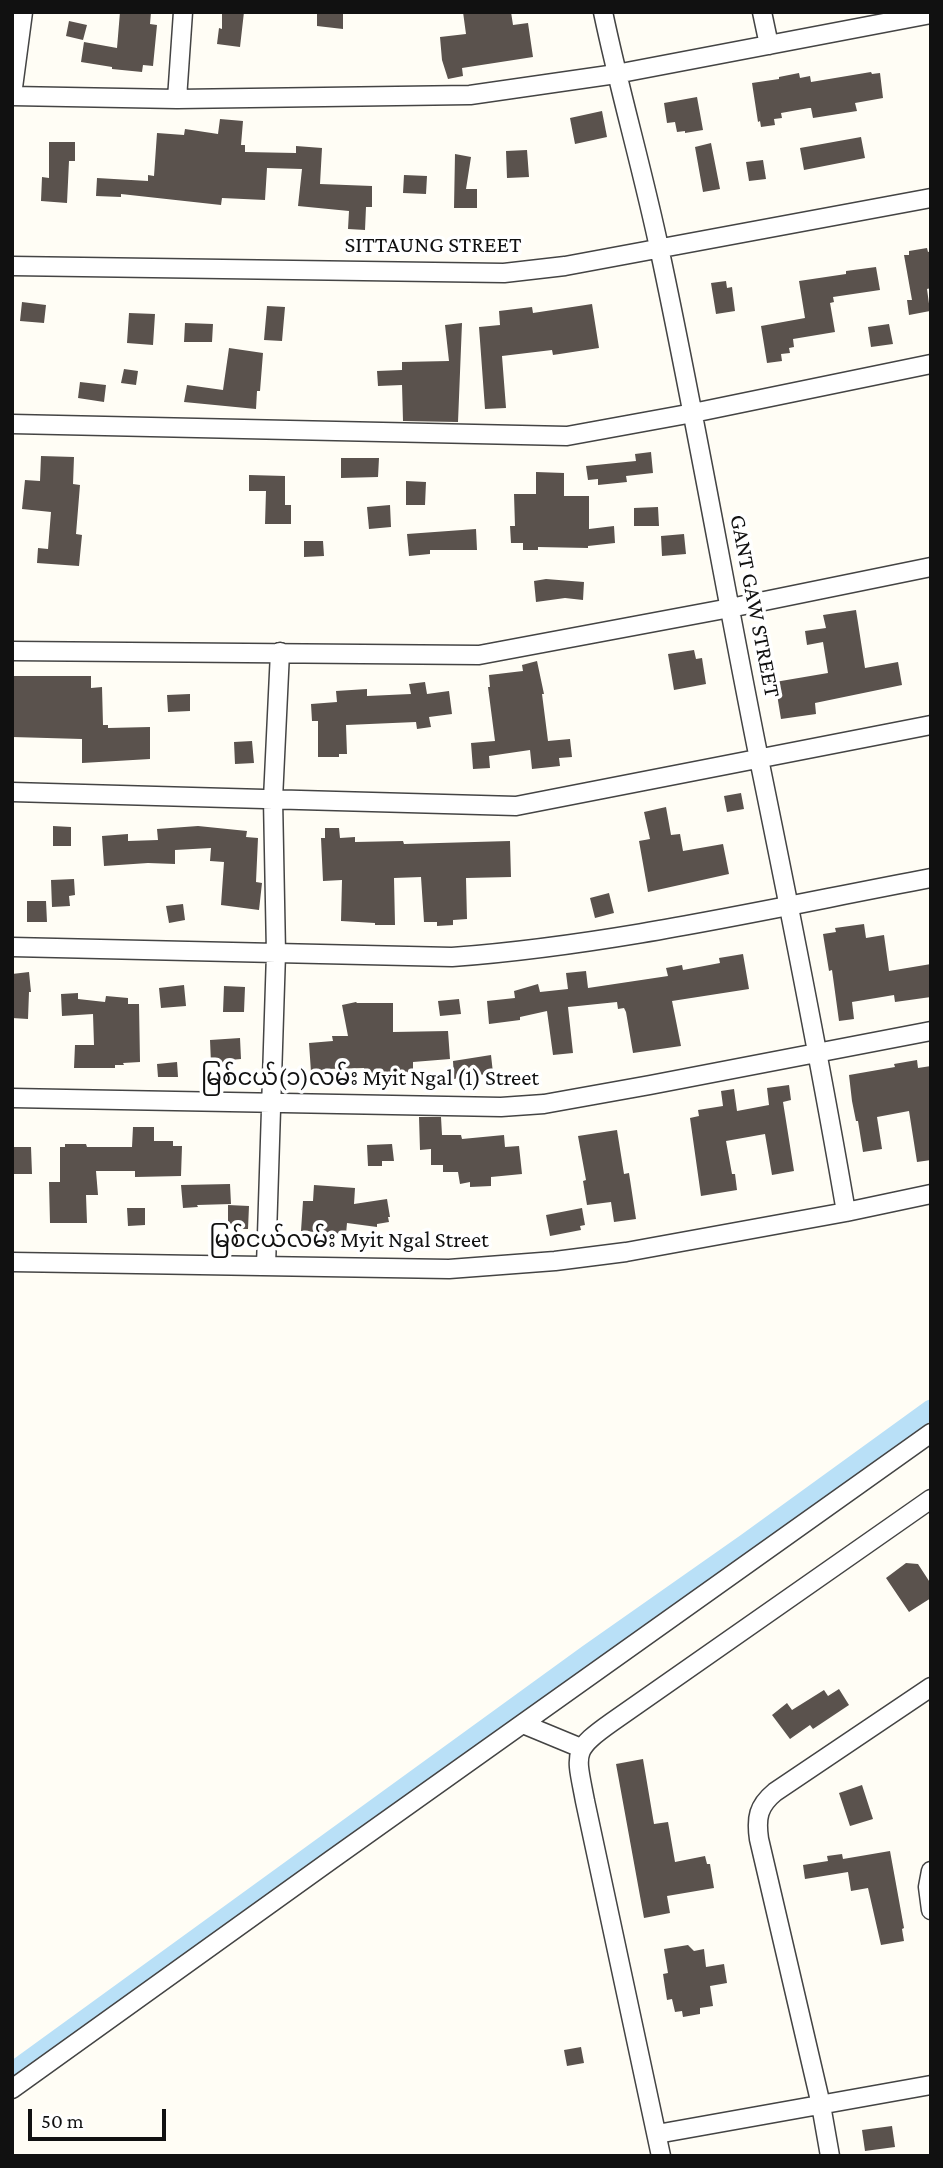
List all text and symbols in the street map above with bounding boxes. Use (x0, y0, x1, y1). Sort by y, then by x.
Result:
street label: SITTAUNG STREET (344, 231, 522, 259)
street label: GANT GAW STREET (724, 512, 786, 700)
street label: မြစ်ငယ်(၁)လမ်း Myit Ngal (1) Street (201, 1064, 539, 1092)
street label: မြစ်ငယ်လမ်း Myit Ngal Street (209, 1226, 489, 1254)
scale bar (32, 2094, 170, 2138)
text: 50 m (41, 2109, 84, 2133)

